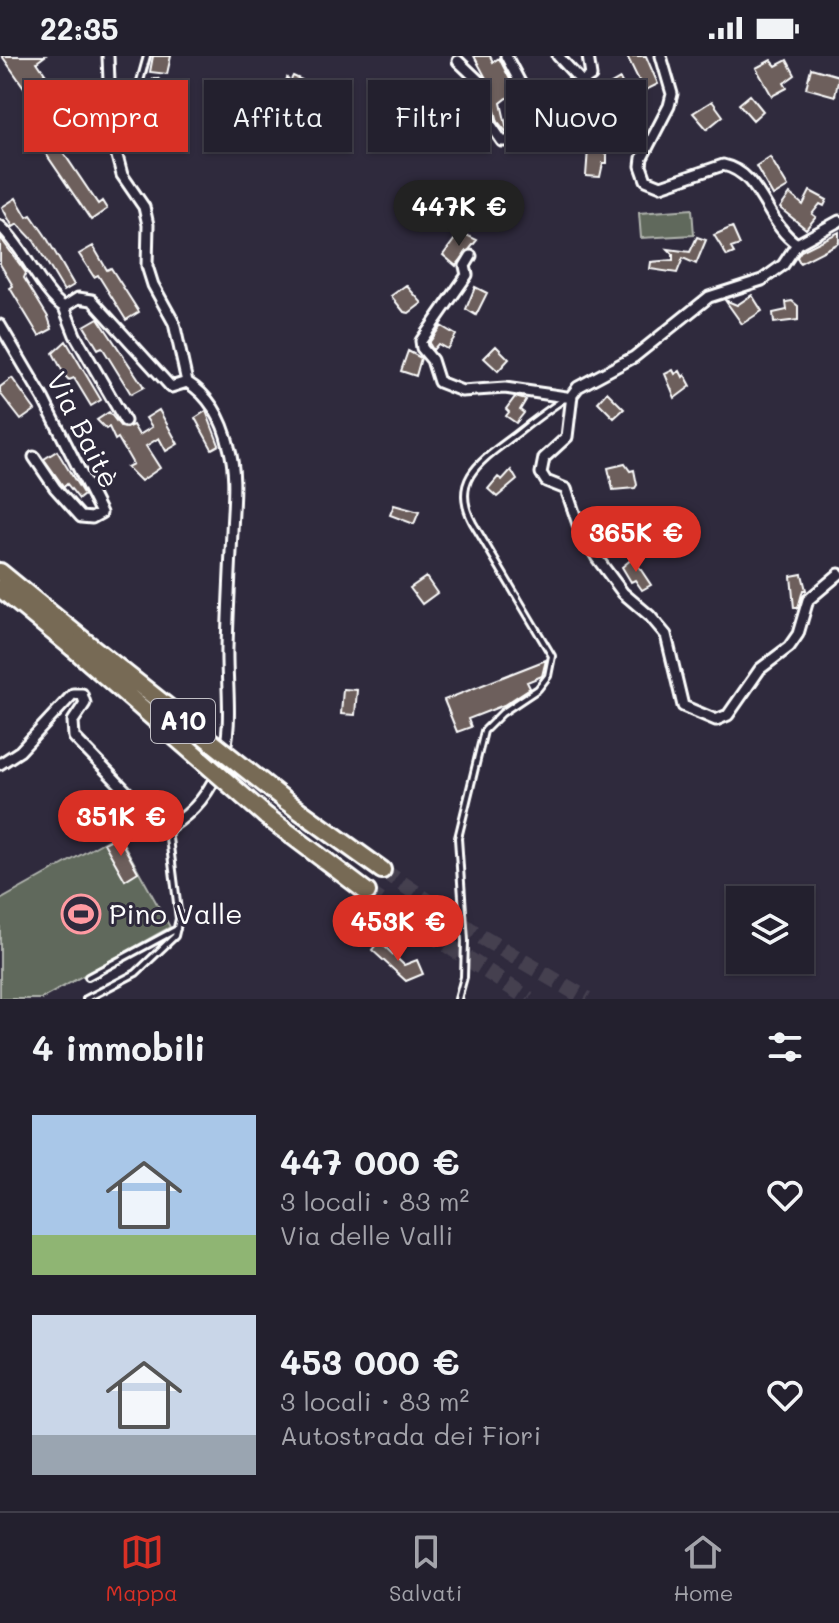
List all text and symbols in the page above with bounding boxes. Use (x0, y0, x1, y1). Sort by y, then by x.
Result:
text: 22:35 (40, 8, 119, 48)
chip: Compra (24, 80, 188, 152)
chip: Affitta (204, 80, 352, 152)
chip: Filtri (368, 80, 490, 152)
chip: Nuovo (506, 80, 646, 152)
pin: 447K € (394, 180, 524, 248)
text: 447K € (411, 189, 507, 223)
street label: Via Baitè (39, 365, 129, 494)
pin: 365K € (571, 506, 701, 574)
text: 365K € (589, 515, 683, 549)
road number: A10 (151, 699, 215, 743)
pin: 351K € (56, 790, 186, 858)
text: 351K € (76, 799, 166, 833)
map controls (726, 886, 814, 974)
button: layers (726, 886, 814, 974)
sports icon: Pino Valle (60, 893, 102, 935)
place label: Pino Valle (109, 895, 243, 931)
pin: 453K € (333, 895, 463, 963)
text: 453K € (351, 904, 445, 938)
text: 4 immobili (32, 1025, 206, 1070)
icon: filters (763, 1025, 807, 1069)
text: 447 000 € (280, 1139, 460, 1184)
icon: home (96, 1147, 192, 1243)
icon: heart (763, 1173, 807, 1217)
text: 3 locali · 83 m² (280, 1184, 469, 1218)
text: Via delle Valli (280, 1218, 453, 1252)
text: 453 000 € (280, 1339, 459, 1384)
icon: home (96, 1347, 192, 1443)
icon: heart (763, 1373, 807, 1417)
text: 3 locali · 83 m² (280, 1384, 469, 1418)
text: Autostrada dei Fiori (280, 1418, 541, 1452)
tab: Mappa (106, 1530, 178, 1607)
tab: Salvati (389, 1530, 462, 1607)
tab: Home (673, 1530, 733, 1607)

